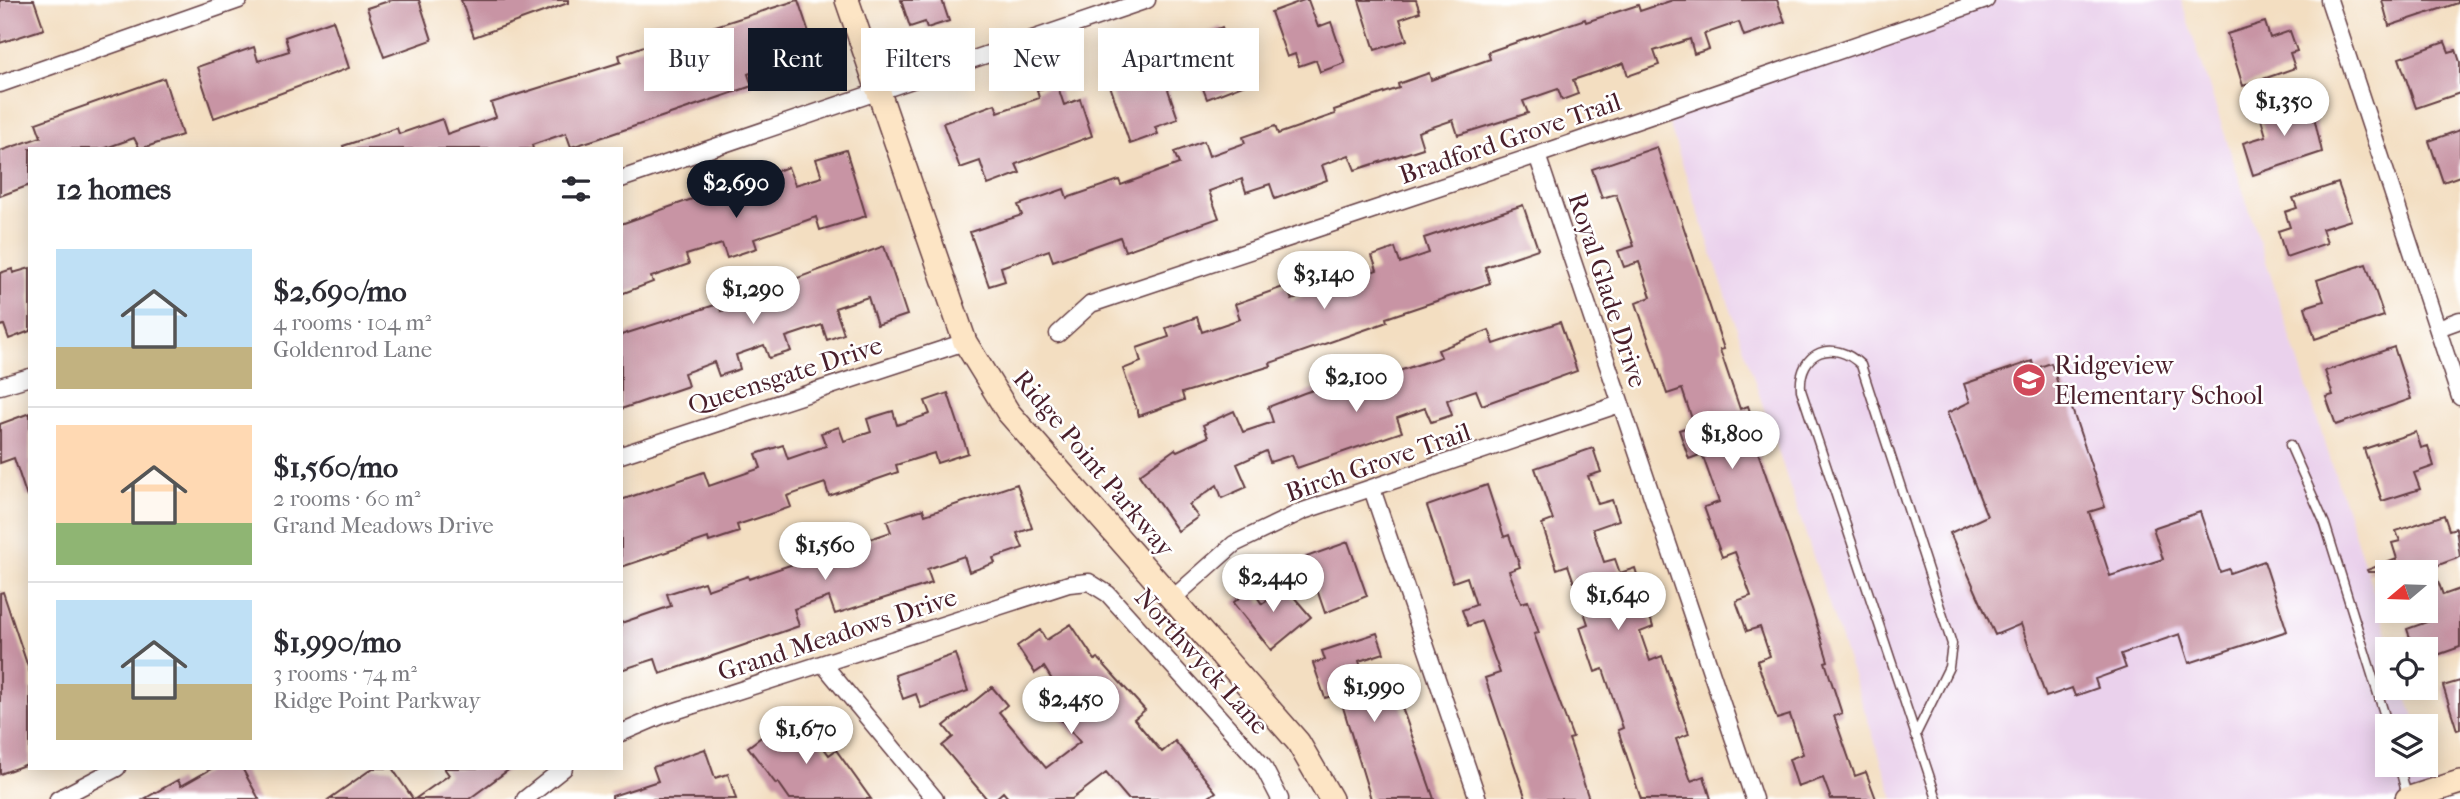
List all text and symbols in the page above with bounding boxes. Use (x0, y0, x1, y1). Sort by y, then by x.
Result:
chip: Buy (644, 28, 734, 91)
chip: Rent (748, 28, 847, 91)
chip: Filters (861, 28, 975, 91)
chip: New (989, 28, 1084, 91)
chip: Apartment (1098, 28, 1259, 91)
pin: $1,350 (2227, 78, 2341, 138)
street label: Bradford Grove Trail (1395, 86, 1625, 191)
text: $1,350 (2255, 87, 2313, 114)
pin: $2,690 (679, 160, 793, 220)
text: $2,690 (703, 169, 769, 196)
icon: filters (557, 170, 595, 208)
text: 12 homes (56, 172, 171, 207)
street label: Royal Glade Drive (1561, 189, 1654, 392)
pin: $3,140 (1267, 252, 1381, 311)
text: $3,140 (1293, 260, 1355, 287)
pin: $1,290 (696, 266, 810, 326)
text: $2,690/mo (273, 274, 407, 309)
text: $1,290 (722, 275, 784, 302)
icon: home (112, 277, 196, 361)
text: 4 rooms · 104 m² (273, 309, 431, 336)
street label: Queensgate Drive (684, 329, 886, 421)
text: Goldenrod Lane (273, 336, 432, 363)
place label: Ridgeview Elementary School (2054, 350, 2263, 411)
pin: $2,100 (1299, 354, 1413, 414)
school or university icon: Ridgeview Elementary School (2010, 361, 2048, 399)
text: $2,100 (1325, 363, 1387, 390)
street label: Ridge Point Parkway (1006, 364, 1182, 564)
pin: $1,800 (1675, 412, 1789, 471)
street label: Birch Grove Trail (1282, 416, 1475, 509)
text: $1,800 (1701, 420, 1763, 447)
text: $1,560/mo (273, 450, 398, 485)
icon: home (112, 453, 196, 537)
text: 2 rooms · 60 m² (273, 485, 420, 512)
text: Grand Meadows Drive (273, 512, 494, 539)
pin: $1,560 (768, 522, 882, 582)
text: $1,560 (795, 531, 855, 558)
pin: $2,440 (1216, 554, 1330, 614)
north arrow (2375, 560, 2438, 623)
map controls (2375, 560, 2438, 777)
text: $2,440 (1238, 563, 1308, 590)
pin: $1,640 (1561, 572, 1675, 632)
street label: Grand Meadows Drive (714, 581, 961, 688)
text: $1,640 (1586, 581, 1650, 608)
street label: Northwyck Lane (1128, 582, 1275, 741)
text: $1,990/mo (273, 625, 401, 660)
icon: home (112, 628, 196, 712)
button: locate (2375, 637, 2438, 700)
text: 3 rooms · 74 m² (273, 660, 417, 687)
pin: $1,990 (1317, 664, 1431, 724)
text: $1,990 (1343, 673, 1405, 700)
pin: $2,450 (1014, 676, 1128, 736)
text: $2,450 (1038, 685, 1104, 712)
text: Ridge Point Parkway (273, 687, 481, 714)
pin: $1,670 (749, 706, 863, 766)
button: layers (2375, 714, 2438, 777)
text: $1,670 (775, 715, 837, 742)

